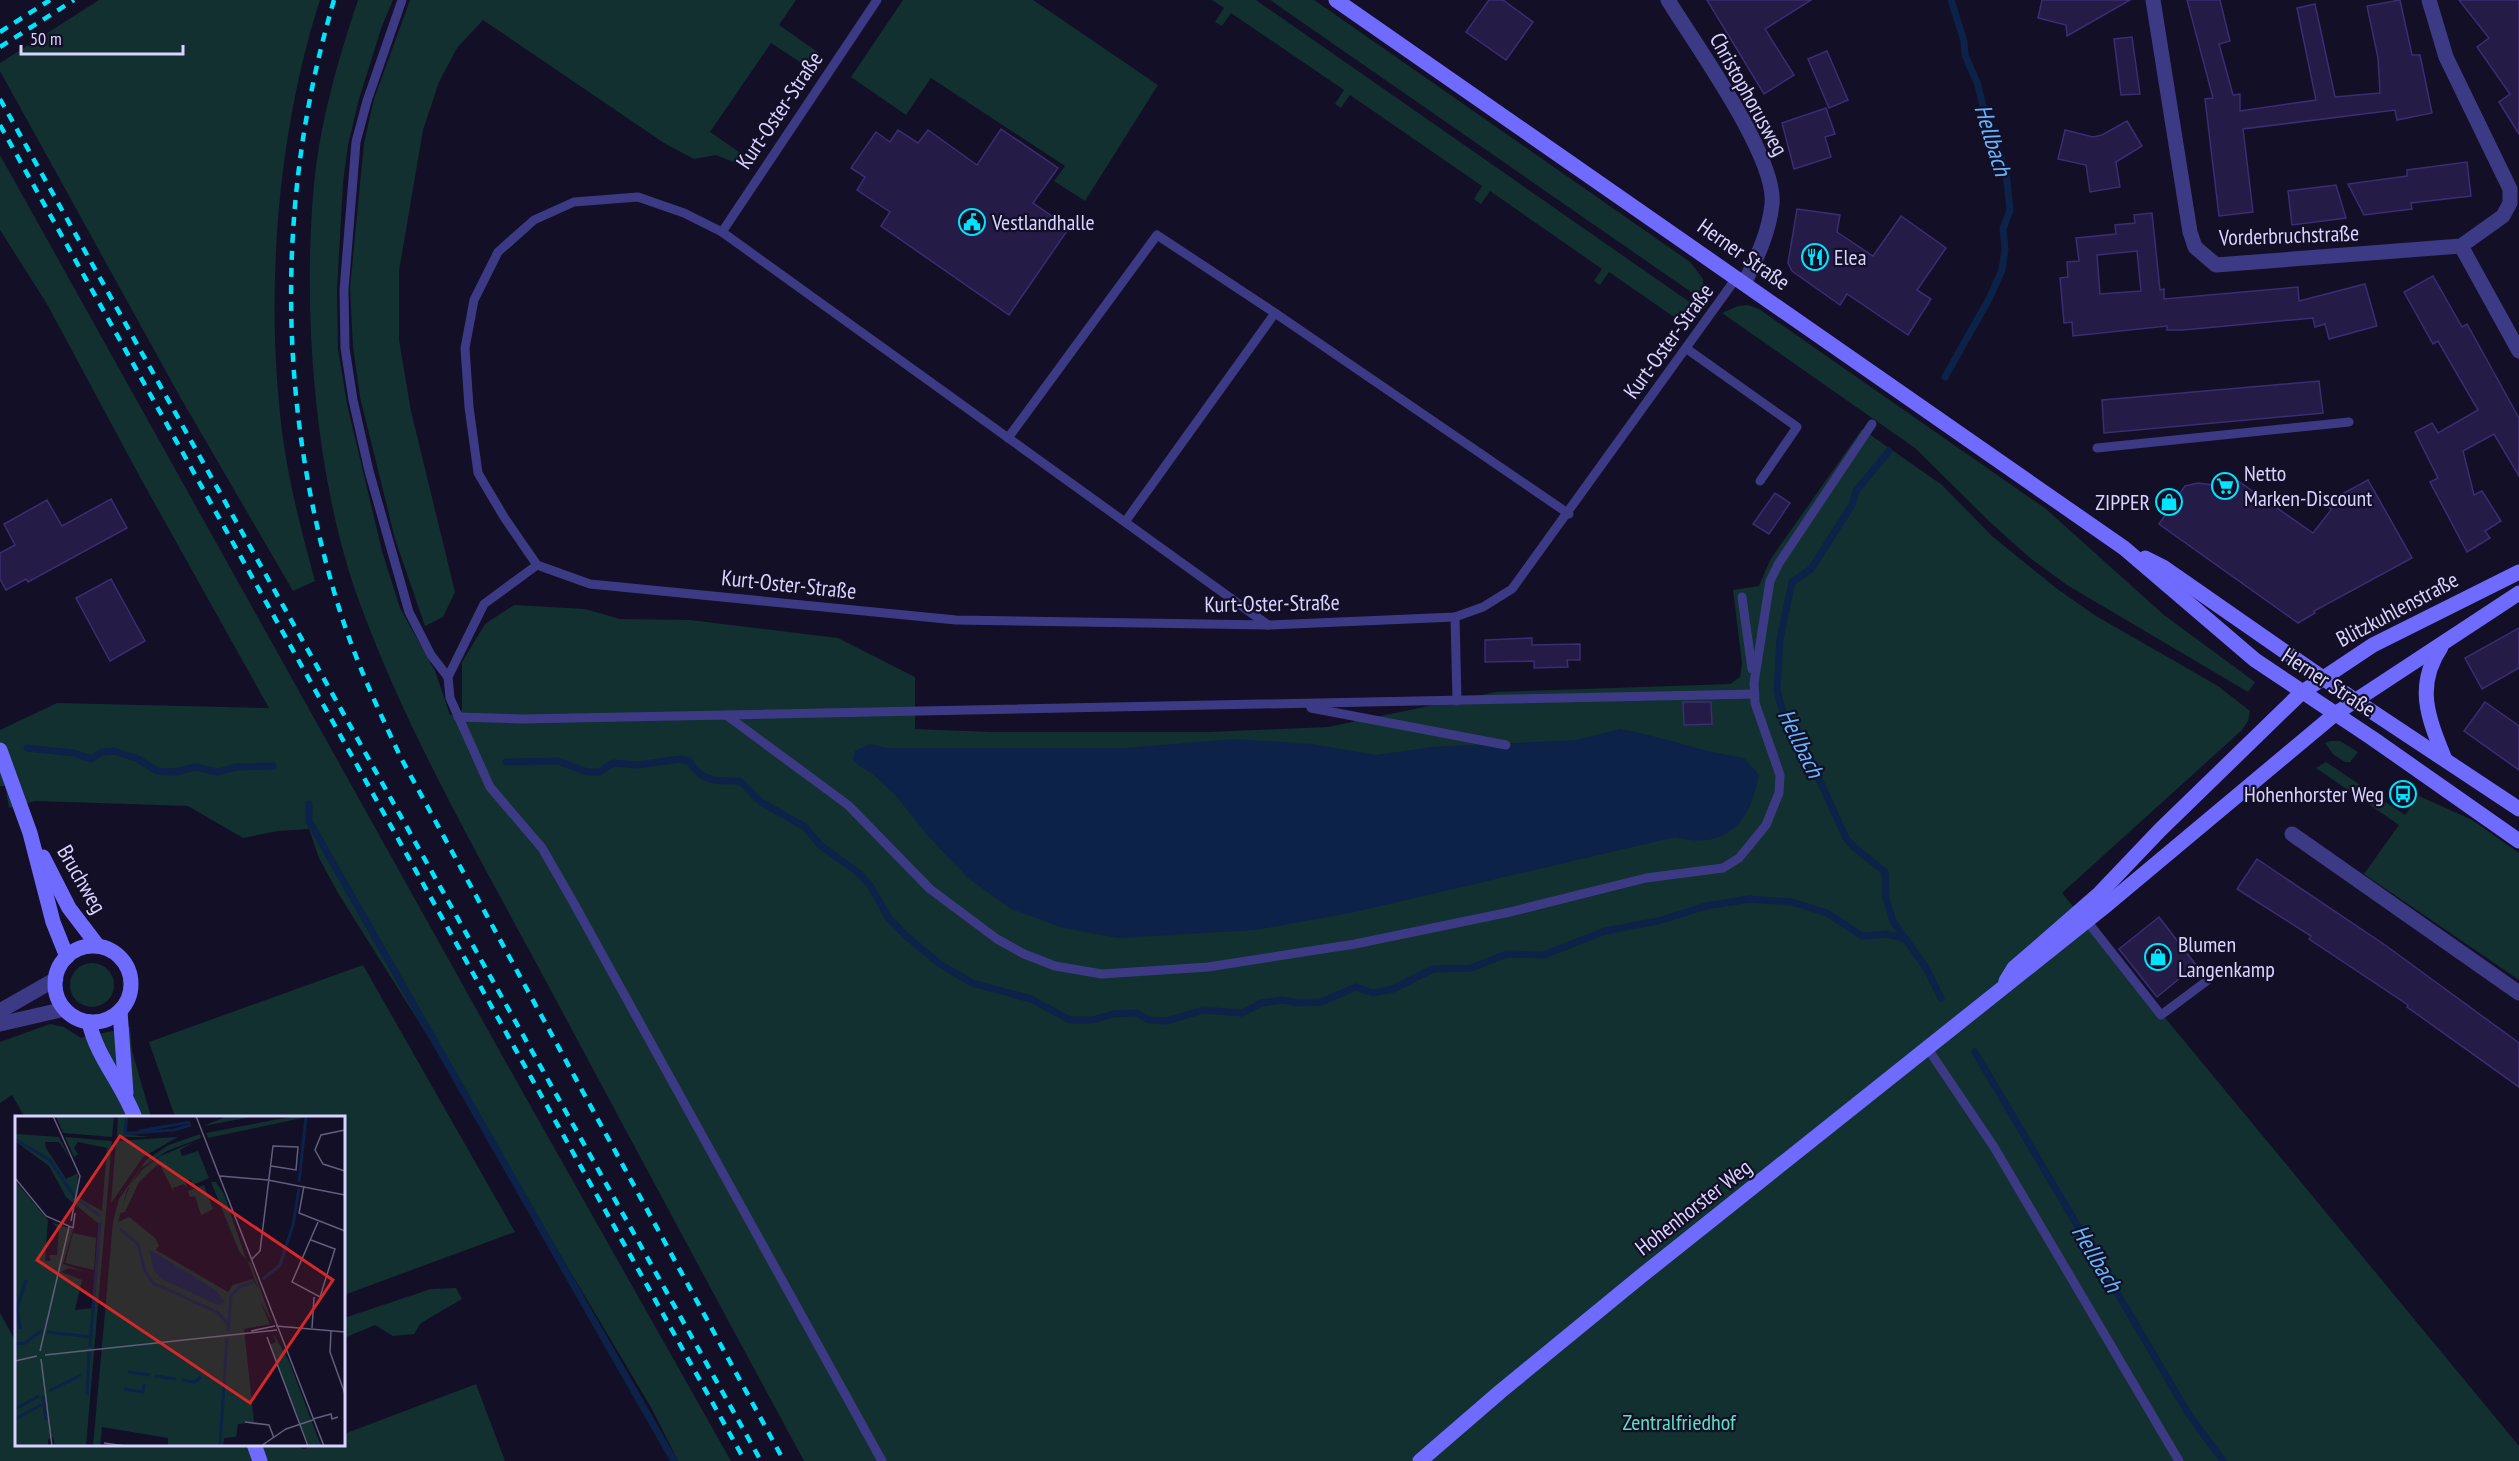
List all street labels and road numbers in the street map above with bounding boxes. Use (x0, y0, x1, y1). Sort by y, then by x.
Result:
street label: Christophorusweg (1704, 28, 1794, 160)
street label: Kurt-Oster-Straße (730, 46, 828, 174)
street label: Herner Straße (1692, 212, 1796, 296)
street label: Vorderbruchstraße (2218, 219, 2359, 251)
street label: Kurt-Oster-Straße (1617, 278, 1719, 404)
street label: Kurt-Oster-Straße (720, 563, 858, 605)
street label: Blitzkuhlenstraße (2331, 565, 2463, 653)
street label: Kurt-Oster-Straße (1204, 588, 1340, 618)
street label: Herner Straße (2277, 641, 2381, 723)
street label: Bruchweg (51, 840, 113, 918)
street label: Hohenhorster Weg (1629, 1153, 1757, 1261)

